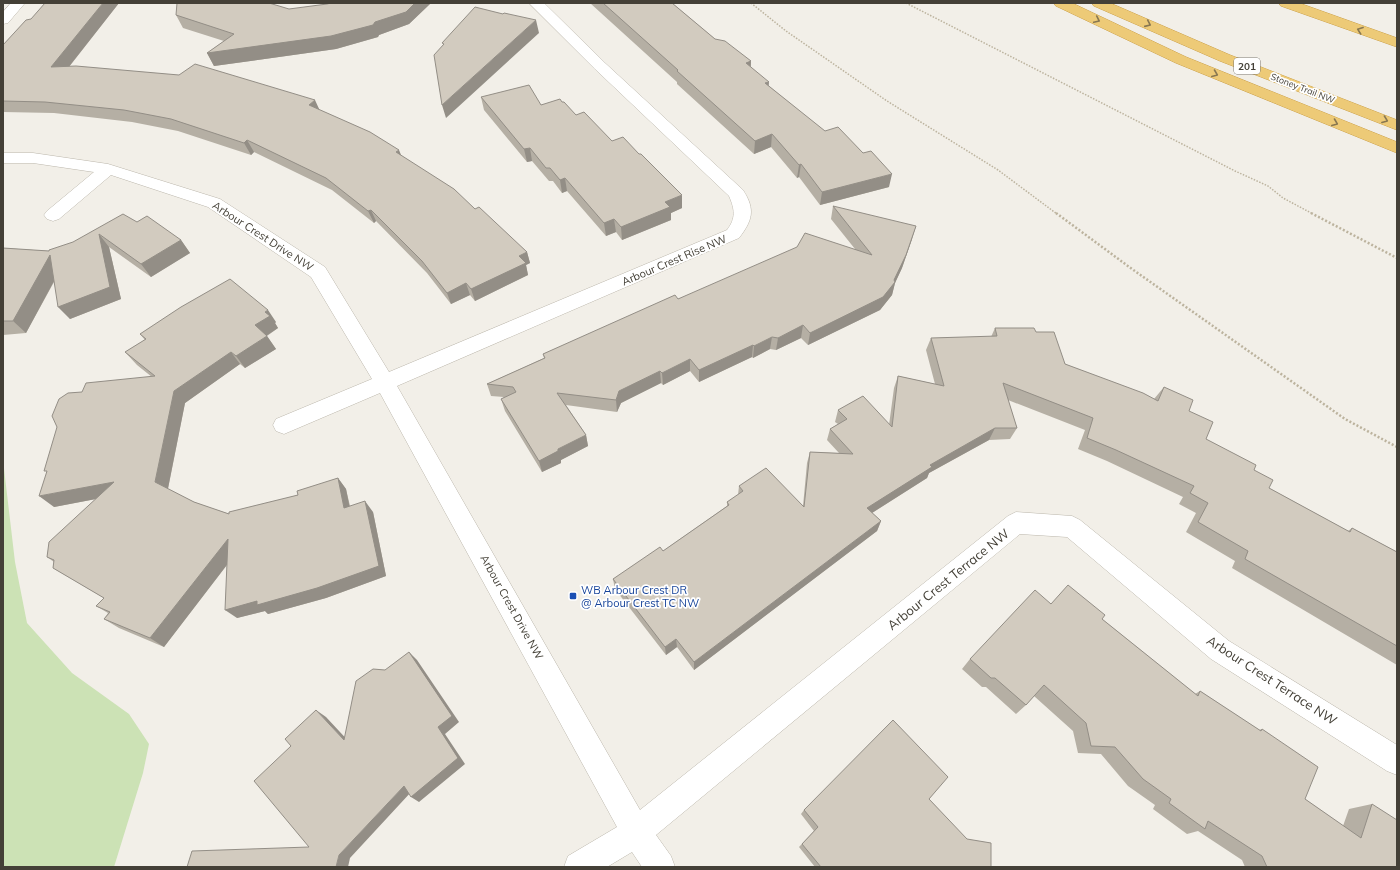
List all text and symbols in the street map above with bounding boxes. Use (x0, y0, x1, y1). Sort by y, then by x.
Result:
one-way arrow (1092, 15, 1100, 23)
one-way arrow (1143, 19, 1151, 27)
one-way arrow (1357, 26, 1364, 35)
road number: 201 (1234, 58, 1260, 74)
one-way arrow (1211, 69, 1218, 77)
street label: Stoney Trail NW (1269, 71, 1337, 106)
one-way arrow (1381, 115, 1388, 123)
one-way arrow (1331, 118, 1339, 126)
street label: Arbour Crest Drive NW (210, 198, 316, 274)
street label: Arbour Crest Rise NW (619, 232, 729, 288)
street label: Arbour Crest Terrace NW (884, 525, 1013, 633)
street label: Arbour Crest Drive NW (477, 552, 547, 662)
place label: WB Arbour Crest DR @ Arbour Crest TC NW (581, 583, 699, 610)
marker: WB Arbour Crest DR @ Arbour Crest TC NW (568, 591, 578, 601)
street label: Arbour Crest Terrace NW (1204, 632, 1341, 728)

